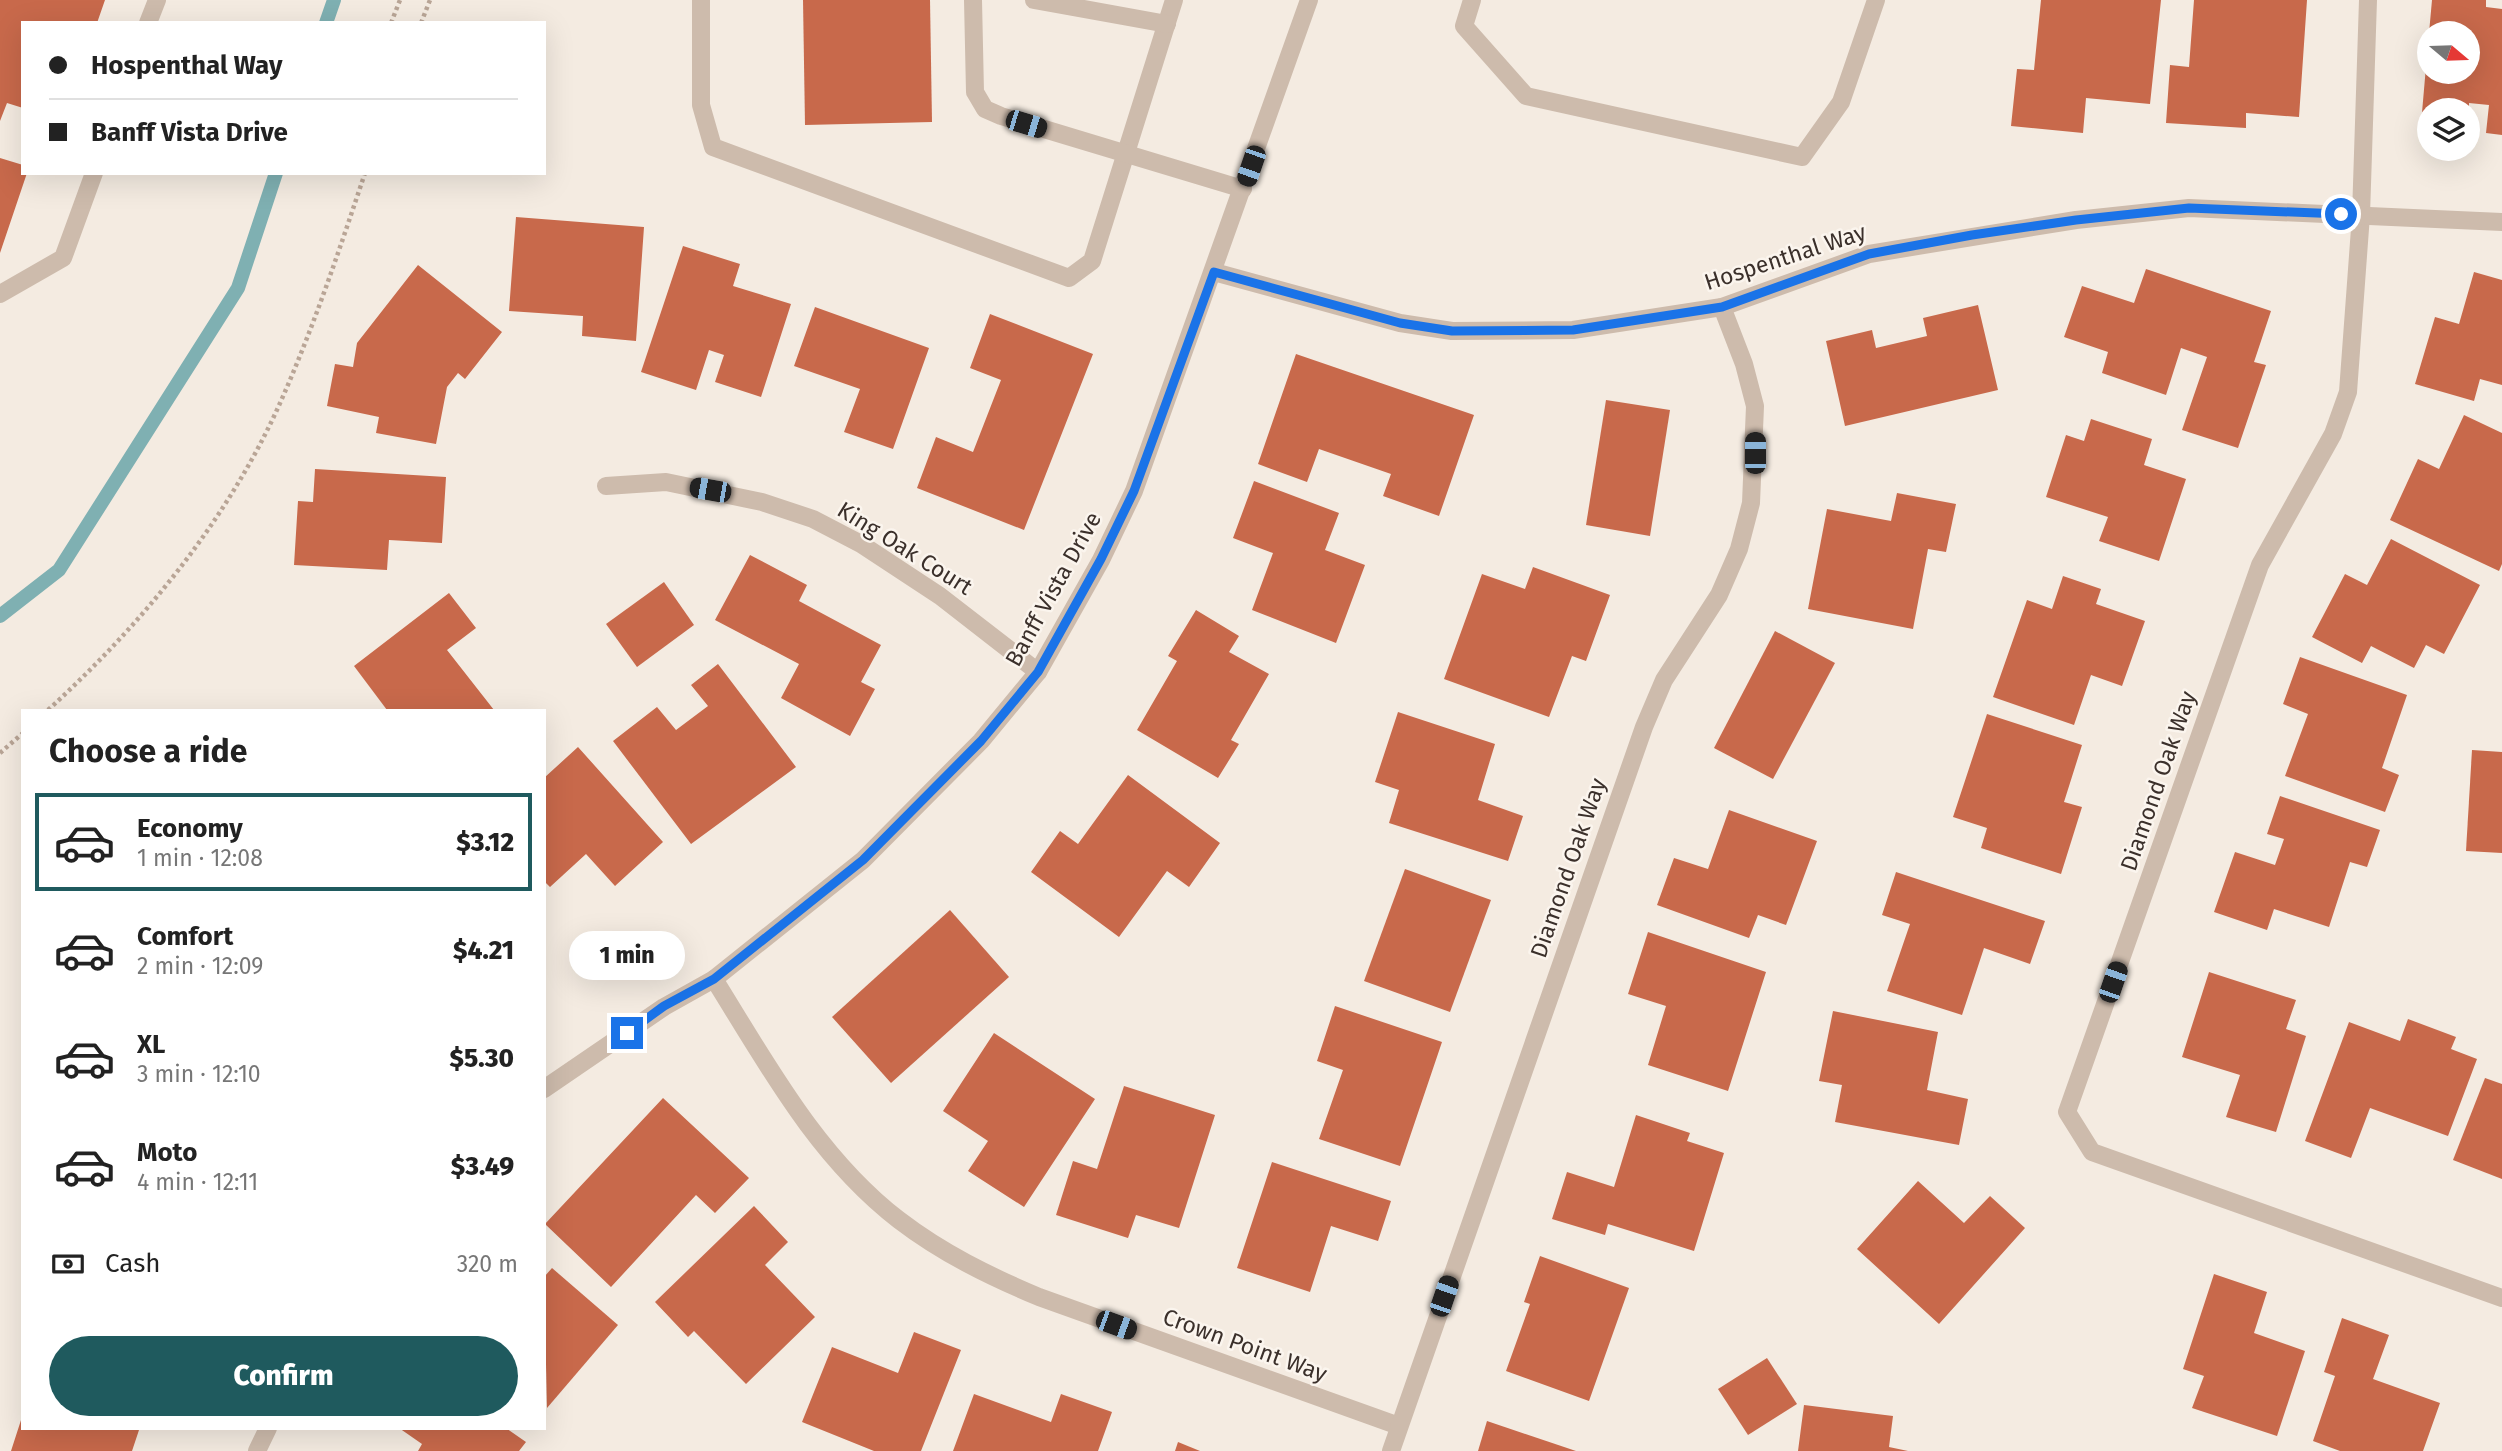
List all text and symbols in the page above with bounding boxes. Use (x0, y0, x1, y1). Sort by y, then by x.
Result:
north arrow (2417, 21, 2480, 84)
map controls (2417, 21, 2480, 161)
text: Hospenthal Way (91, 50, 282, 81)
button: layers (2417, 98, 2480, 161)
car (1003, 108, 1050, 140)
text: Banff Vista Drive (91, 117, 288, 148)
car (1235, 143, 1268, 189)
route start (2325, 198, 2357, 230)
street label: Hospenthal Way (1701, 217, 1870, 296)
car (1745, 432, 1766, 474)
car (688, 476, 733, 504)
street label: King Oak Court (832, 495, 978, 601)
street label: Banff Vista Drive (999, 507, 1107, 671)
street label: Diamond Oak Way (2114, 687, 2202, 875)
text: Choose a ride (49, 732, 247, 770)
street label: Diamond Oak Way (1524, 774, 1612, 962)
icon: car (53, 811, 116, 874)
text: Economy (137, 813, 243, 844)
text: $3.12 (456, 827, 514, 858)
text: 1 min · 12:08 (137, 844, 263, 872)
icon: car (53, 919, 116, 982)
text: Comfort (137, 921, 233, 952)
callout: 1 min (569, 932, 685, 981)
text: $4.21 (453, 935, 514, 966)
text: 1 min (599, 941, 655, 969)
text: 2 min · 12:09 (137, 952, 263, 980)
car (2097, 959, 2130, 1005)
route end (611, 1017, 643, 1049)
icon: car (53, 1027, 116, 1090)
text: XL (137, 1029, 165, 1060)
text: $5.30 (450, 1043, 514, 1074)
text: 3 min · 12:10 (137, 1060, 261, 1088)
icon: car (53, 1135, 116, 1198)
text: Moto (137, 1137, 197, 1168)
text: $3.49 (451, 1151, 514, 1182)
text: 4 min · 12:11 (137, 1168, 258, 1196)
icon: cash (49, 1245, 87, 1283)
text: Cash (105, 1248, 161, 1279)
text: 320 m (457, 1250, 518, 1278)
car (1428, 1273, 1461, 1319)
street label: Crown Point Way (1159, 1302, 1331, 1388)
car (1093, 1308, 1140, 1342)
button: Confirm (49, 1336, 518, 1416)

